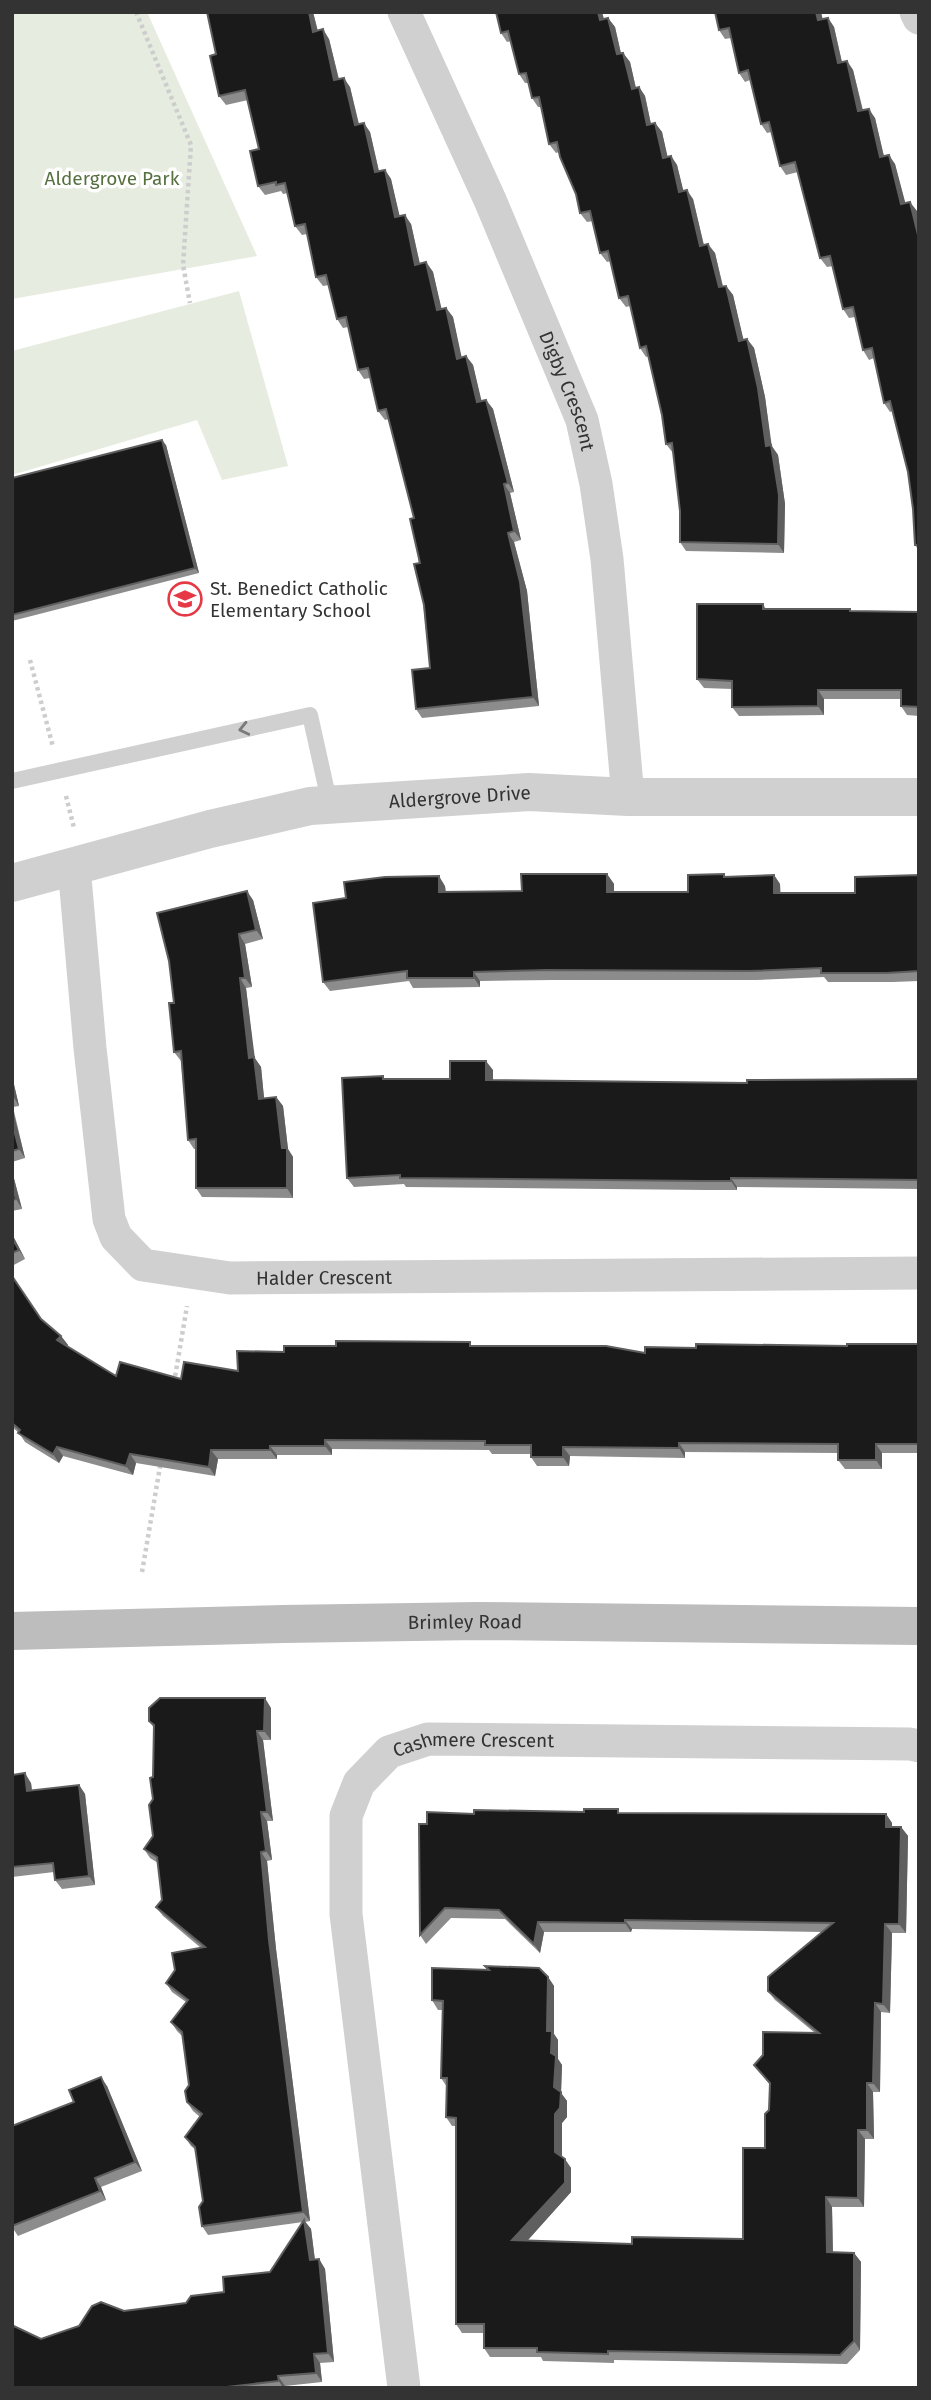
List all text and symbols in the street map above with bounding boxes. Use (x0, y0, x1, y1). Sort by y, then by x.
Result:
park label: Aldergrove Park (45, 167, 180, 190)
street label: Digby Crescent (535, 327, 600, 453)
place label: St. Benedict Catholic Elementary School (210, 577, 388, 622)
school or university icon: St. Benedict Catholic Elementary School (166, 580, 204, 618)
one-way arrow (238, 721, 250, 736)
street label: Aldergrove Drive (388, 780, 532, 812)
street label: Halder Crescent (256, 1265, 392, 1289)
street label: Brimley Road (407, 1609, 522, 1634)
street label: Cashmere Crescent (390, 1727, 554, 1762)

